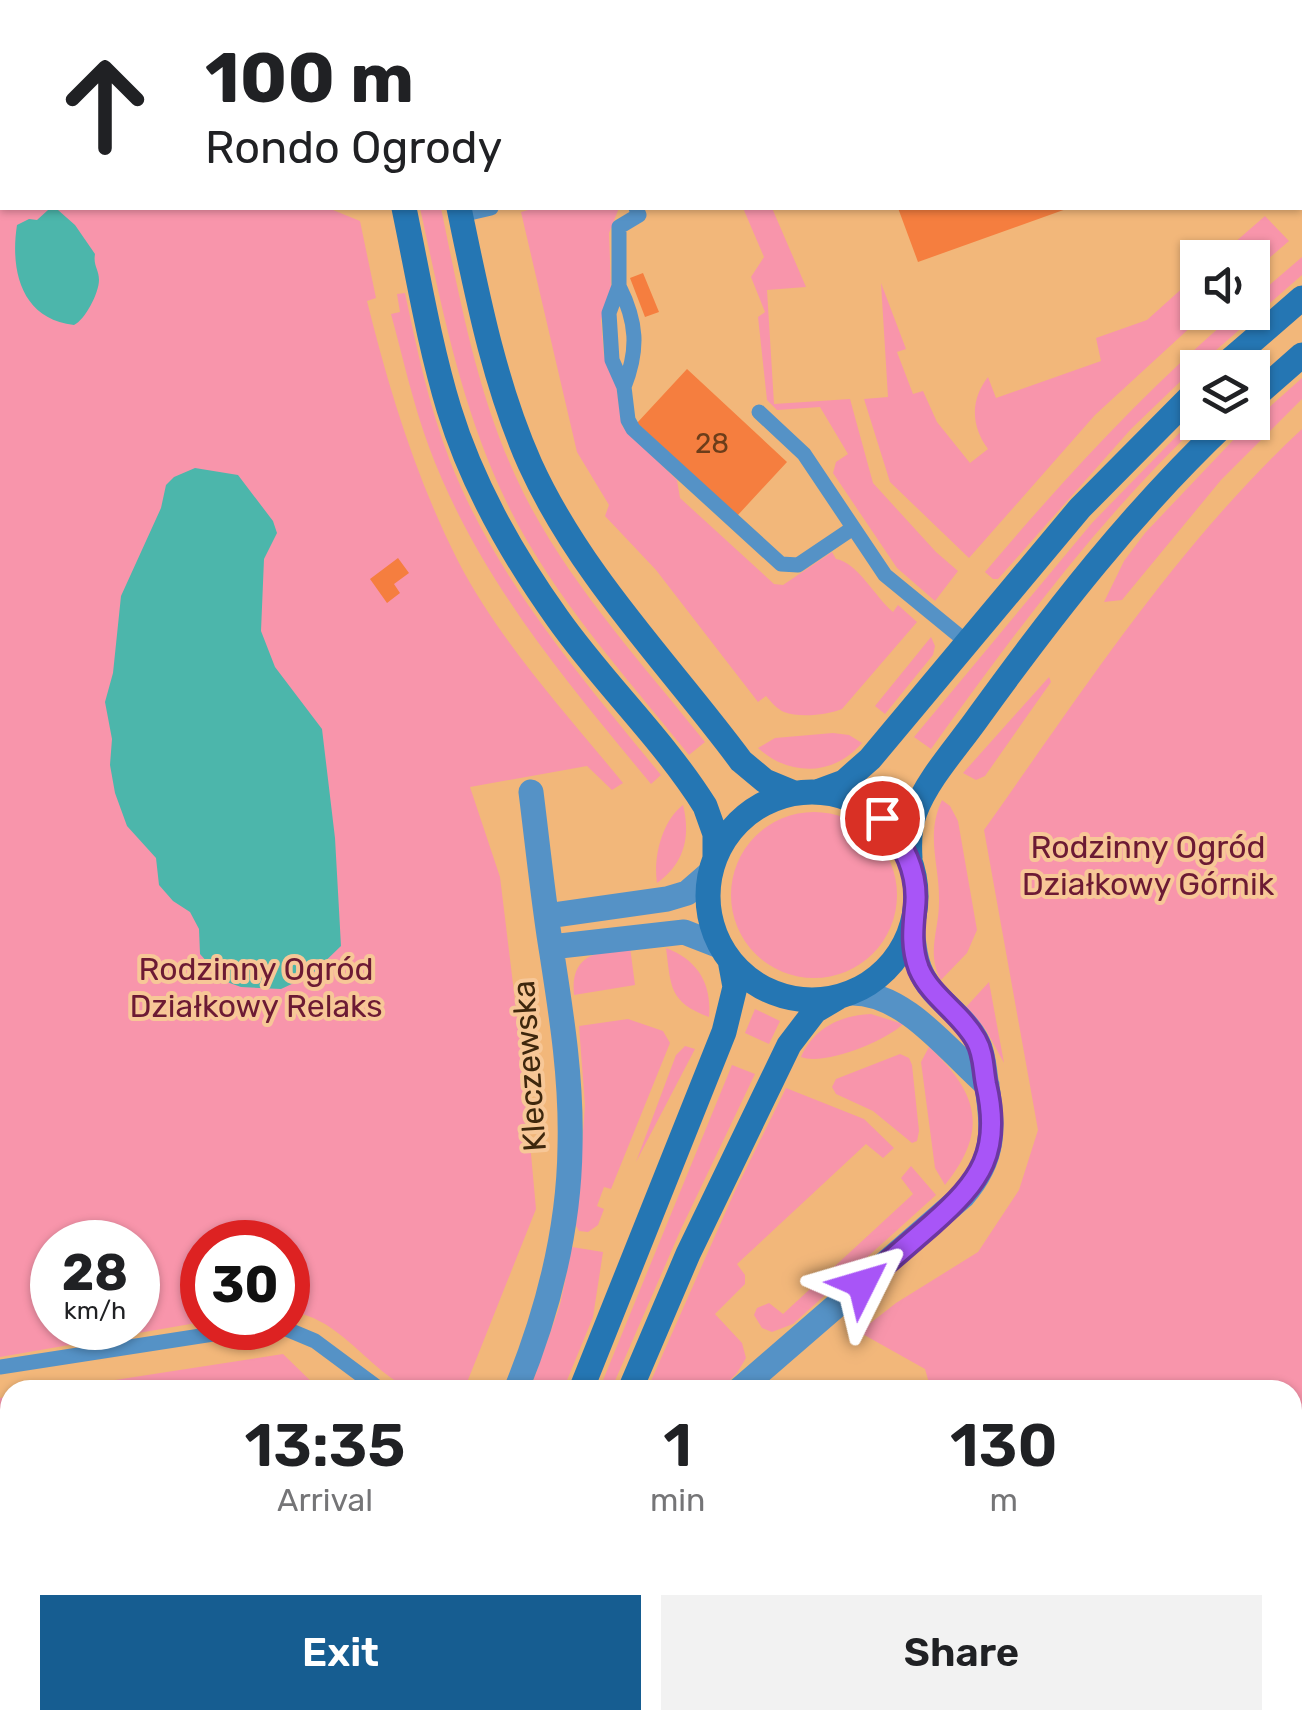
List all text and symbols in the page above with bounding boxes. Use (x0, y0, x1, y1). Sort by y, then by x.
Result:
text: 100 m (205, 37, 414, 120)
icon: ahead (40, 40, 170, 170)
text: Rondo Ogrody (205, 121, 502, 174)
map controls (1180, 240, 1270, 440)
button: sound (1180, 240, 1270, 330)
button: layers (1180, 350, 1270, 440)
house number: 28 (695, 427, 729, 460)
pin (840, 776, 925, 861)
icon: arrive (855, 791, 910, 846)
park label: Rodzinny Ogród Działkowy Górnik (1022, 828, 1275, 903)
park label: Rodzinny Ogród Działkowy Relaks (129, 950, 383, 1025)
street label: Kleczewska (504, 979, 554, 1153)
speed limit sign: 30 (180, 1220, 310, 1350)
position arrow (810, 1232, 914, 1336)
text: 28 (62, 1243, 128, 1303)
text: km/h (64, 1296, 126, 1325)
text: 13:35 (245, 1410, 405, 1481)
text: 1 (663, 1410, 692, 1481)
text: 130 (950, 1410, 1057, 1481)
text: Arrival (277, 1481, 373, 1519)
text: min (650, 1481, 706, 1519)
text: m (990, 1481, 1018, 1519)
button: Exit (40, 1595, 641, 1710)
button: Share (661, 1595, 1262, 1710)

